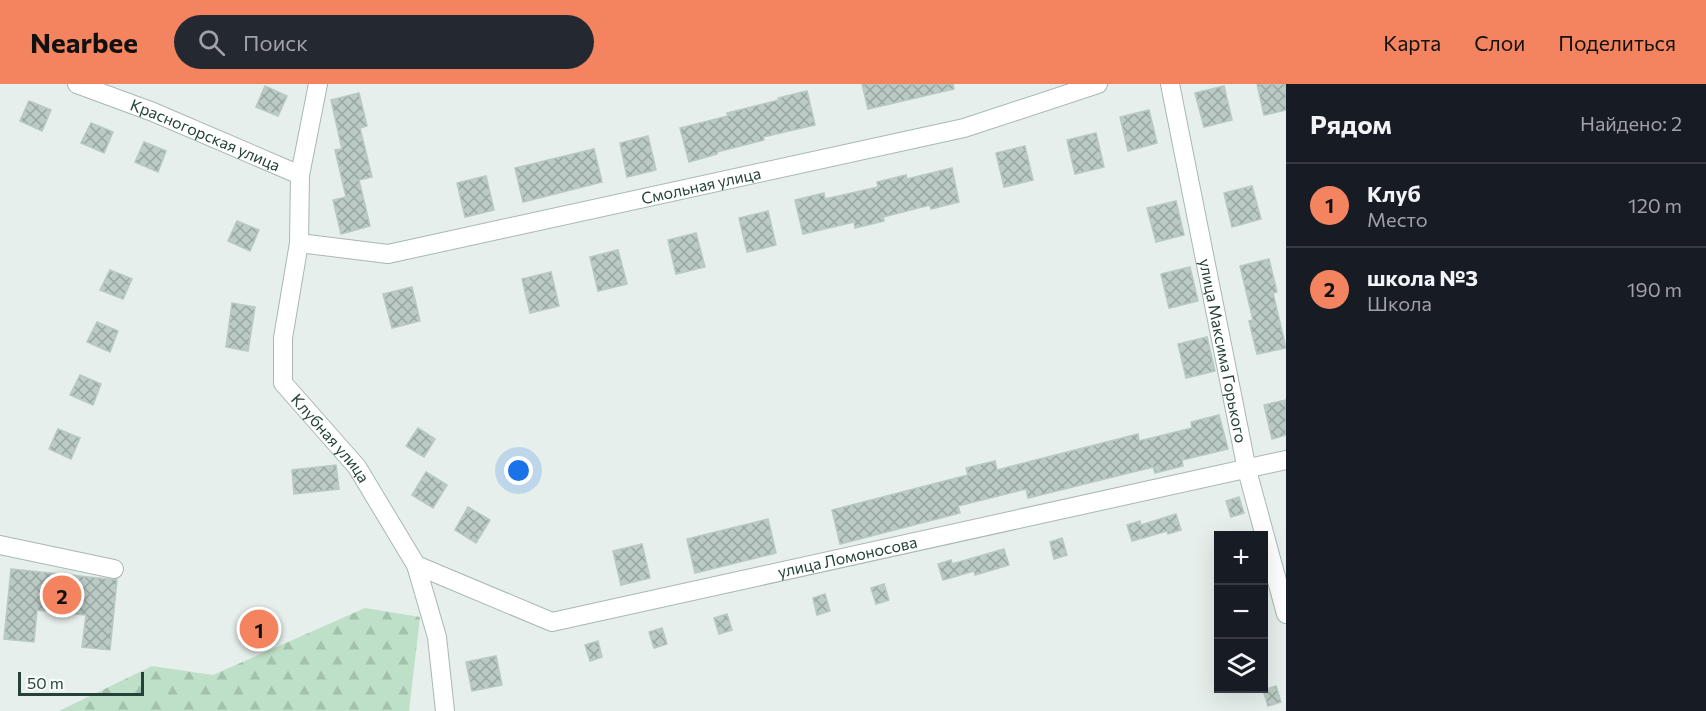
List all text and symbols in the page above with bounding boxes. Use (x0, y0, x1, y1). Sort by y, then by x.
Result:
search box (174, 15, 594, 69)
text: Nearbee (30, 25, 138, 59)
icon: search (195, 26, 228, 59)
text: Поиск (243, 29, 308, 56)
text: Карта (1383, 30, 1441, 55)
text: Слои (1474, 30, 1525, 55)
text: Поделиться (1558, 30, 1676, 55)
street label: Красногорская улица (128, 95, 283, 174)
text: Рядом (1310, 108, 1392, 139)
text: Найдено: 2 (1580, 111, 1682, 135)
street label: Смольная улица (639, 163, 762, 207)
text: Клуб (1367, 180, 1421, 207)
text: 1 (1325, 193, 1334, 217)
text: 120 m (1628, 193, 1682, 217)
text: Место (1367, 207, 1428, 231)
street label: улица Максима Горького (1196, 257, 1251, 445)
text: школа №3 (1367, 264, 1478, 291)
text: 2 (1324, 277, 1335, 301)
text: 190 m (1627, 277, 1682, 301)
text: Школа (1367, 291, 1432, 315)
street label: Клубная улица (288, 390, 374, 486)
your location (504, 456, 533, 485)
map controls (1214, 531, 1268, 693)
button: + (1214, 531, 1268, 585)
street label: улица Ломоносова (776, 532, 919, 581)
pin: 2 (42, 572, 82, 618)
button: − (1214, 585, 1268, 639)
pin: 1 (240, 606, 278, 652)
button: layers (1214, 639, 1268, 693)
scale bar (18, 669, 144, 696)
text: 50 m (27, 673, 64, 692)

